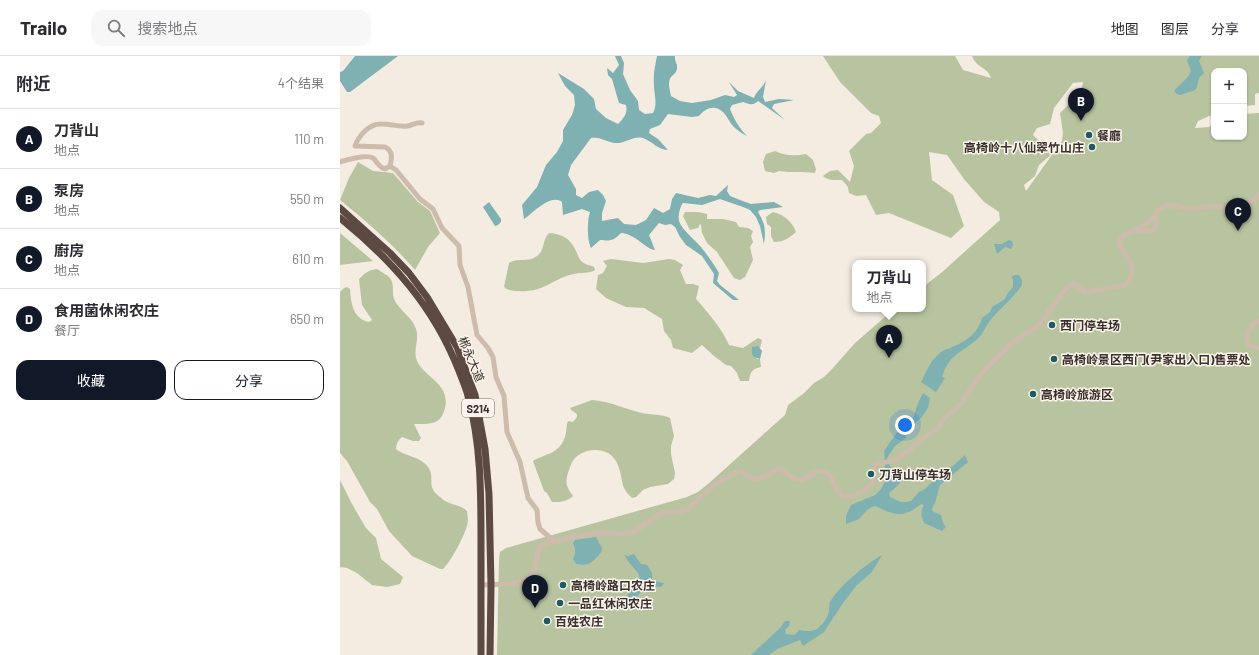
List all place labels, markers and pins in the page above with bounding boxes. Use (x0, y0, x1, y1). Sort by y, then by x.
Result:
pin: B (1068, 88, 1094, 121)
place label: 餐廳 (1097, 128, 1121, 142)
marker: 餐廳 (1084, 130, 1094, 140)
place label: 高椅岭十八仙翠竹山庄 (964, 140, 1084, 154)
marker: 高椅岭十八仙翠竹山庄 (1087, 142, 1097, 152)
pin: C (1225, 198, 1251, 231)
place label: 西门停车场 (1060, 318, 1120, 332)
marker: 西门停车场 (1047, 320, 1057, 330)
pin: A (876, 325, 902, 358)
place label: 高椅岭景区西门(尹家出入口)售票处 (1062, 352, 1250, 366)
marker: 高椅岭景区西门(尹家出入口)售票处 (1049, 354, 1059, 364)
place label: 高椅岭旅游区 (1041, 387, 1113, 401)
marker: 高椅岭旅游区 (1028, 389, 1038, 399)
place label: 刀背山停车场 (879, 467, 951, 481)
marker: 刀背山停车场 (866, 469, 876, 479)
pin: D (522, 575, 548, 608)
place label: 高椅岭路口农庄 (571, 578, 655, 592)
marker: 高椅岭路口农庄 (558, 580, 568, 590)
place label: 一品红休闲农庄 (568, 596, 652, 610)
marker: 一品红休闲农庄 (555, 598, 565, 608)
place label: 百姓农庄 (555, 614, 603, 628)
marker: 百姓农庄 (542, 616, 552, 626)

